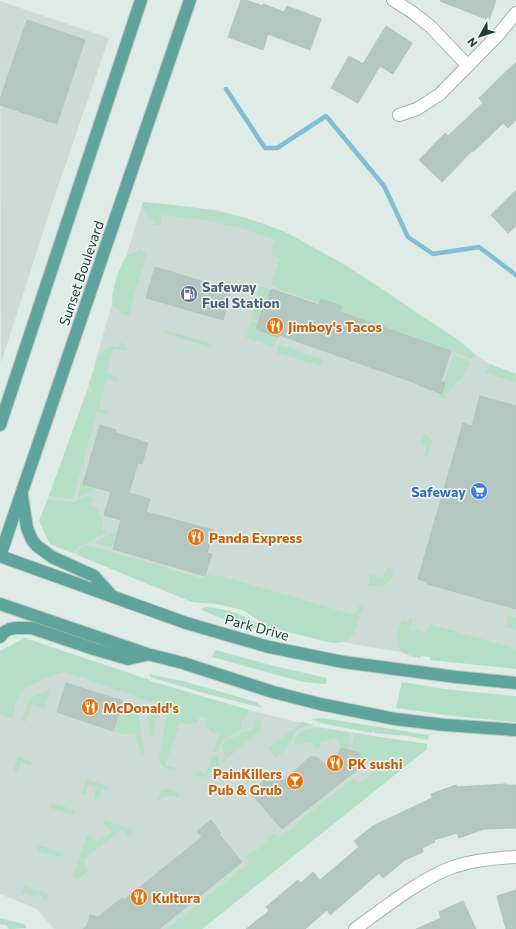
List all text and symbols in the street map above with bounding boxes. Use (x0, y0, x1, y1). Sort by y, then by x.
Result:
north arrow (460, 16, 500, 56)
text: N (464, 35, 479, 50)
street label: Sunset Boulevard (55, 218, 107, 328)
place label: Safeway Fuel Station (202, 278, 280, 311)
fuel station icon: Safeway Fuel Station (179, 284, 199, 304)
restaurant icon: Jimboy's Tacos (265, 316, 285, 336)
place label: Jimboy's Tacos (288, 318, 382, 335)
supermarket icon: Safeway (469, 481, 489, 501)
place label: Safeway (411, 483, 466, 500)
restaurant icon: Panda Express (186, 527, 206, 547)
place label: Panda Express (209, 529, 303, 546)
street label: Park Drive (223, 610, 291, 644)
restaurant icon: McDonald's (80, 697, 100, 717)
place label: McDonald's (103, 699, 179, 716)
restaurant icon: PK sushi (325, 753, 345, 773)
place label: PK sushi (348, 755, 403, 772)
place label: PainKillers Pub & Grub (208, 765, 282, 798)
bar icon: PainKillers Pub & Grub (285, 771, 305, 791)
restaurant icon: Kultura (129, 887, 149, 907)
place label: Kultura (152, 889, 200, 906)

